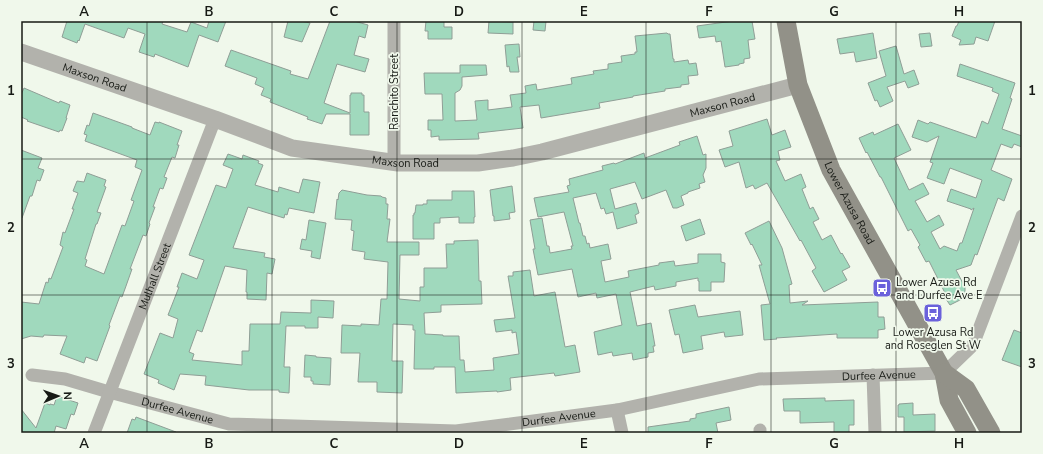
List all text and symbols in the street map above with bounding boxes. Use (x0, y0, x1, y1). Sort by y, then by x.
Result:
text: A (79, 3, 89, 21)
text: B (205, 3, 214, 21)
text: C (330, 3, 339, 21)
text: D (454, 3, 464, 21)
text: E (580, 3, 588, 21)
text: F (705, 3, 713, 21)
text: G (829, 3, 839, 21)
text: H (954, 3, 964, 21)
street label: Ranchito Street (387, 54, 402, 130)
street label: Maxson Road (61, 59, 129, 96)
text: 1 (7, 82, 15, 100)
text: 1 (1028, 82, 1036, 100)
street label: Maxson Road (688, 89, 757, 121)
street label: Maxson Road (371, 152, 439, 171)
street label: Lower Azusa Road (821, 159, 878, 247)
text: 2 (7, 219, 15, 237)
text: 2 (1028, 219, 1036, 237)
street label: Mulhall Street (135, 241, 174, 312)
place label: Lower Azusa Rd and Durfee Ave E (896, 275, 982, 303)
bus stop icon: Lower Azusa Rd and Durfee Ave E (871, 277, 893, 299)
bus stop icon: Lower Azusa Rd and Roseglen St W (922, 302, 944, 324)
place label: Lower Azusa Rd and Roseglen St W (885, 325, 981, 353)
text: 3 (7, 355, 15, 373)
text: 3 (1028, 355, 1036, 373)
street label: Durfee Avenue (842, 366, 916, 384)
north arrow (38, 376, 78, 416)
text: N (60, 391, 75, 400)
street label: Durfee Avenue (140, 393, 215, 427)
street label: Durfee Avenue (521, 405, 597, 430)
text: A (79, 435, 89, 453)
text: B (205, 435, 214, 453)
text: C (330, 435, 339, 453)
text: D (454, 435, 464, 453)
text: E (580, 435, 588, 453)
text: F (705, 435, 713, 453)
text: G (829, 435, 839, 453)
text: H (954, 435, 964, 453)

